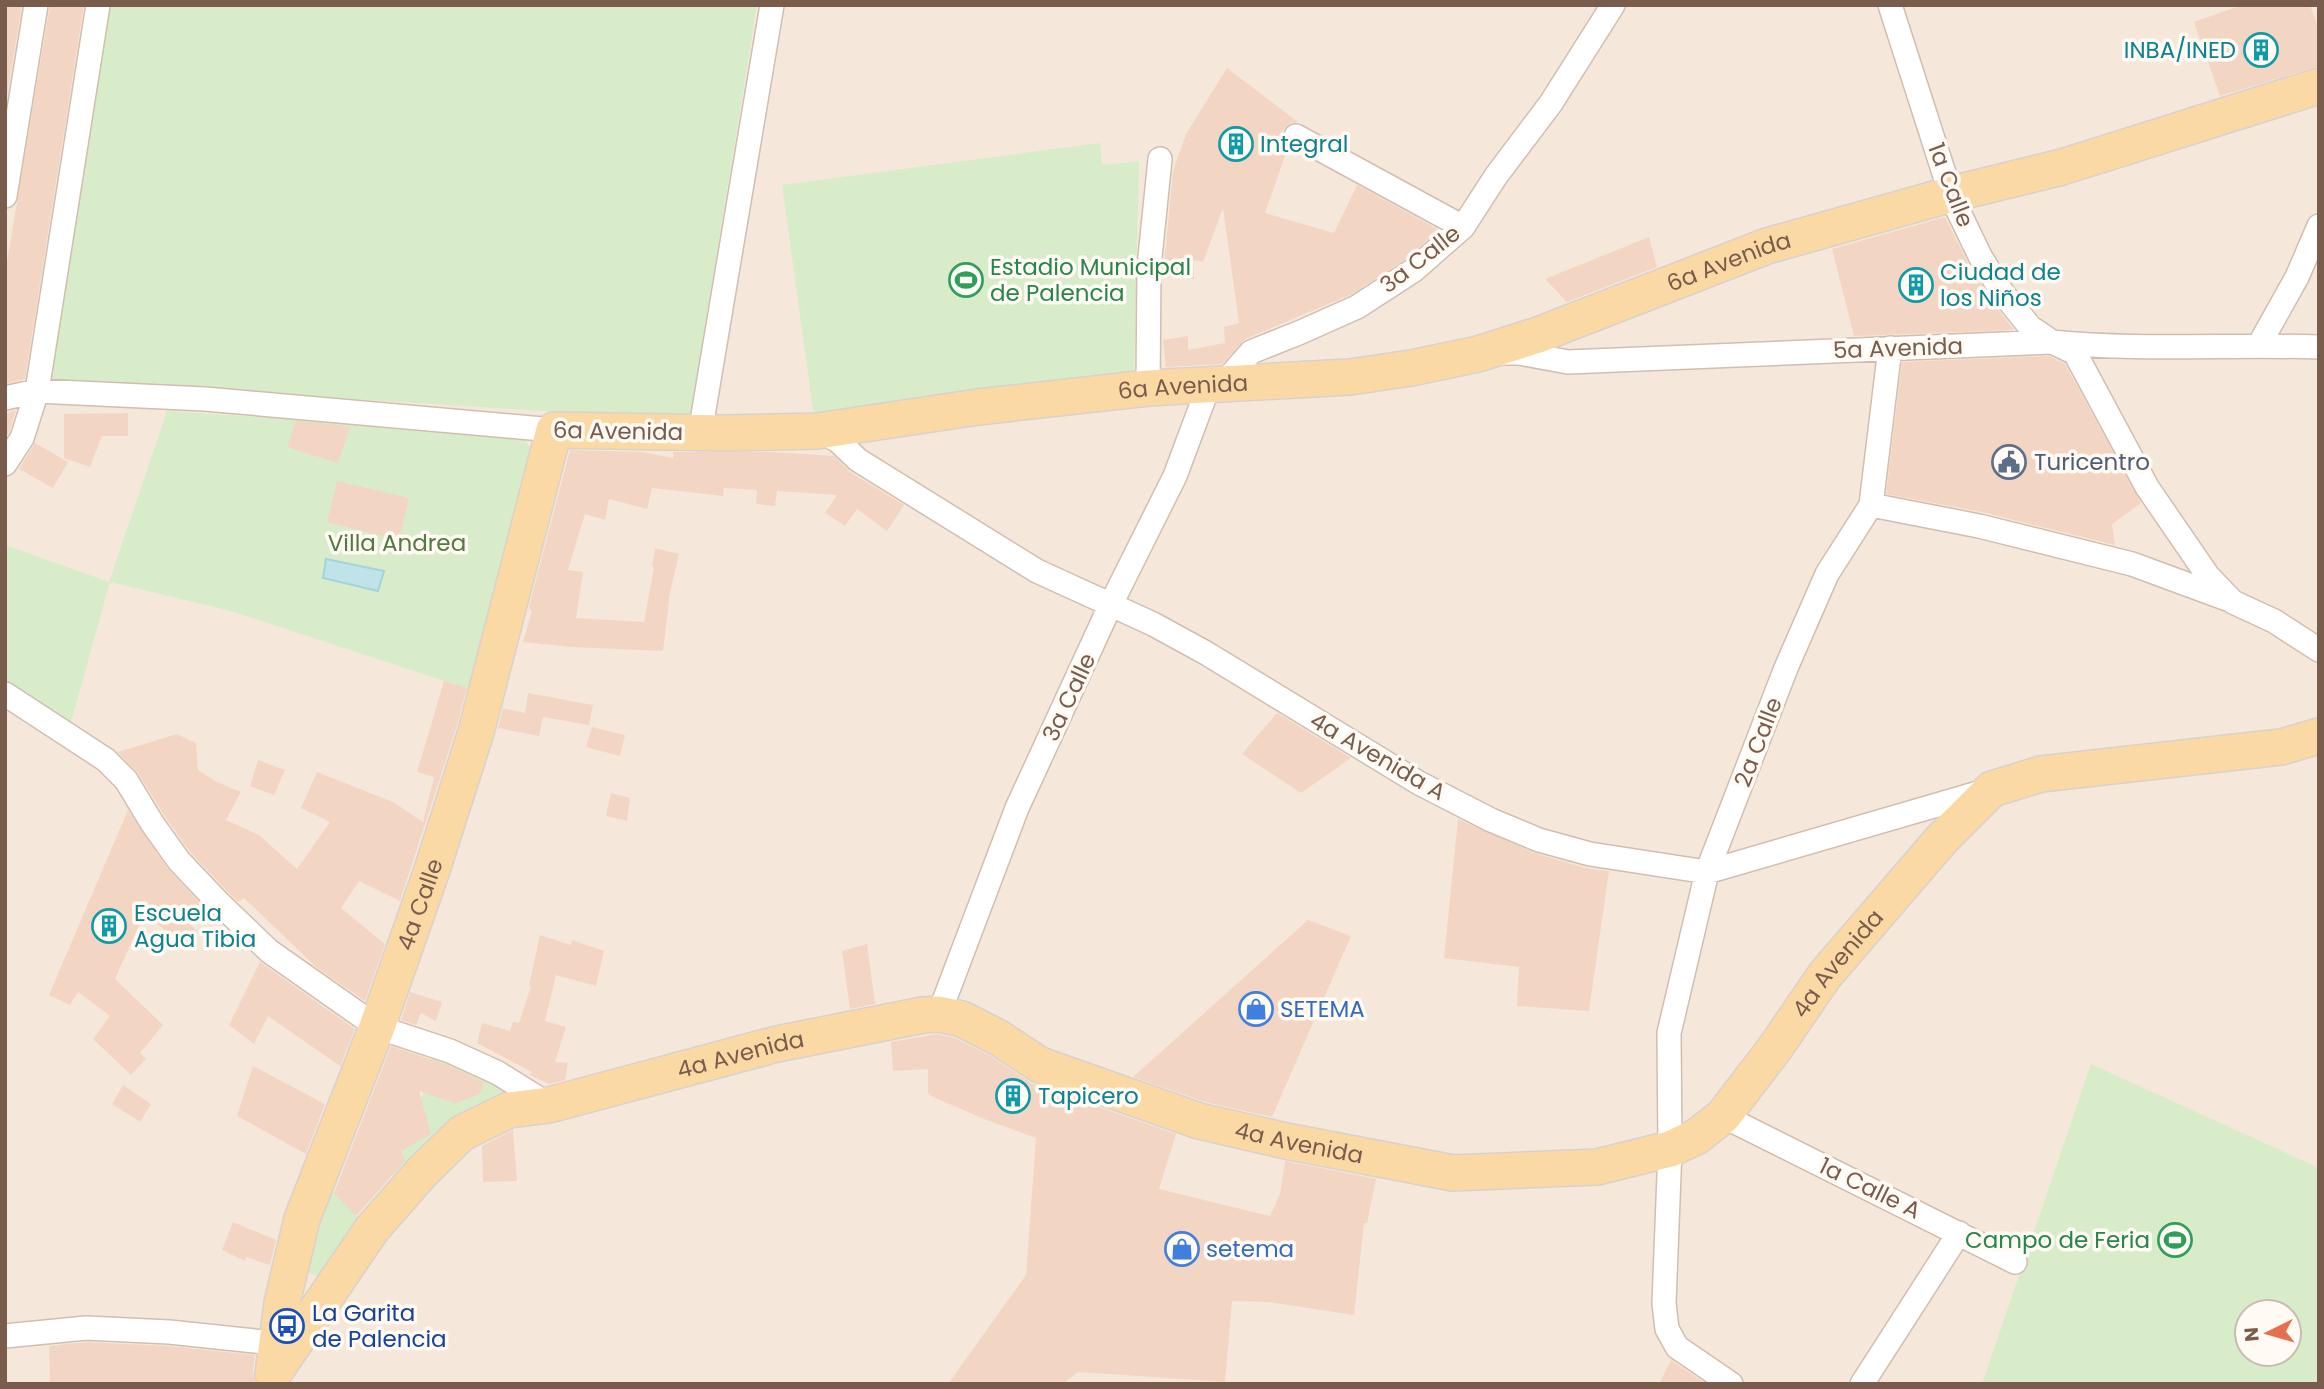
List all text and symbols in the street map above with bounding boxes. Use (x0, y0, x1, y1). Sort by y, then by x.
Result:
building icon: INBA/INED (2242, 31, 2280, 69)
place label: INBA/INED (2124, 34, 2236, 66)
building icon: Integral (1217, 125, 1255, 163)
place label: Integral (1260, 128, 1348, 160)
street label: 1a Calle (1920, 138, 1982, 232)
street label: 3a Calle (1373, 217, 1467, 301)
street label: 6a Avenida (1662, 224, 1795, 299)
place label: Estadio Municipal de Palencia (990, 251, 1191, 309)
place label: Ciudad de los Niños (1940, 256, 2061, 314)
sports icon: Estadio Municipal de Palencia (947, 261, 985, 299)
building icon: Ciudad de los Niños (1897, 266, 1935, 304)
street label: 5a Avenida (1832, 330, 1964, 366)
street label: 6a Avenida (1116, 367, 1249, 407)
street label: 6a Avenida (553, 414, 683, 448)
public building icon: Turicentro (1990, 443, 2028, 481)
place label: Turicentro (2034, 446, 2150, 478)
park label: Villa Andrea (328, 527, 466, 559)
street label: 3a Calle (1035, 648, 1103, 746)
street label: 2a Calle (1726, 692, 1790, 792)
street label: 4a Avenida A (1304, 704, 1452, 808)
street label: 4a Calle (389, 855, 451, 955)
place label: Escuela Agua Tibia (134, 897, 256, 955)
street label: 4a Avenida (1784, 902, 1891, 1024)
building icon: Escuela Agua Tibia (90, 907, 128, 945)
shop icon: SETEMA (1237, 990, 1275, 1028)
place label: SETEMA (1280, 993, 1365, 1025)
street label: 4a Avenida (673, 1023, 807, 1086)
building icon: Tapicero (994, 1077, 1032, 1115)
place label: Tapicero (1038, 1080, 1139, 1112)
street label: 4a Avenida (1232, 1114, 1366, 1171)
street label: 1a Calle A (1814, 1150, 1926, 1226)
sports icon: Campo de Feria (2156, 1221, 2194, 1259)
place label: Campo de Feria (1965, 1224, 2150, 1256)
shop icon: setema (1163, 1230, 1201, 1268)
place label: setema (1206, 1233, 1294, 1265)
place label: La Garita de Palencia (312, 1297, 447, 1355)
north arrow (2233, 1298, 2303, 1368)
bus stop icon: La Garita de Palencia (268, 1307, 306, 1345)
text: N (2237, 1326, 2266, 1343)

